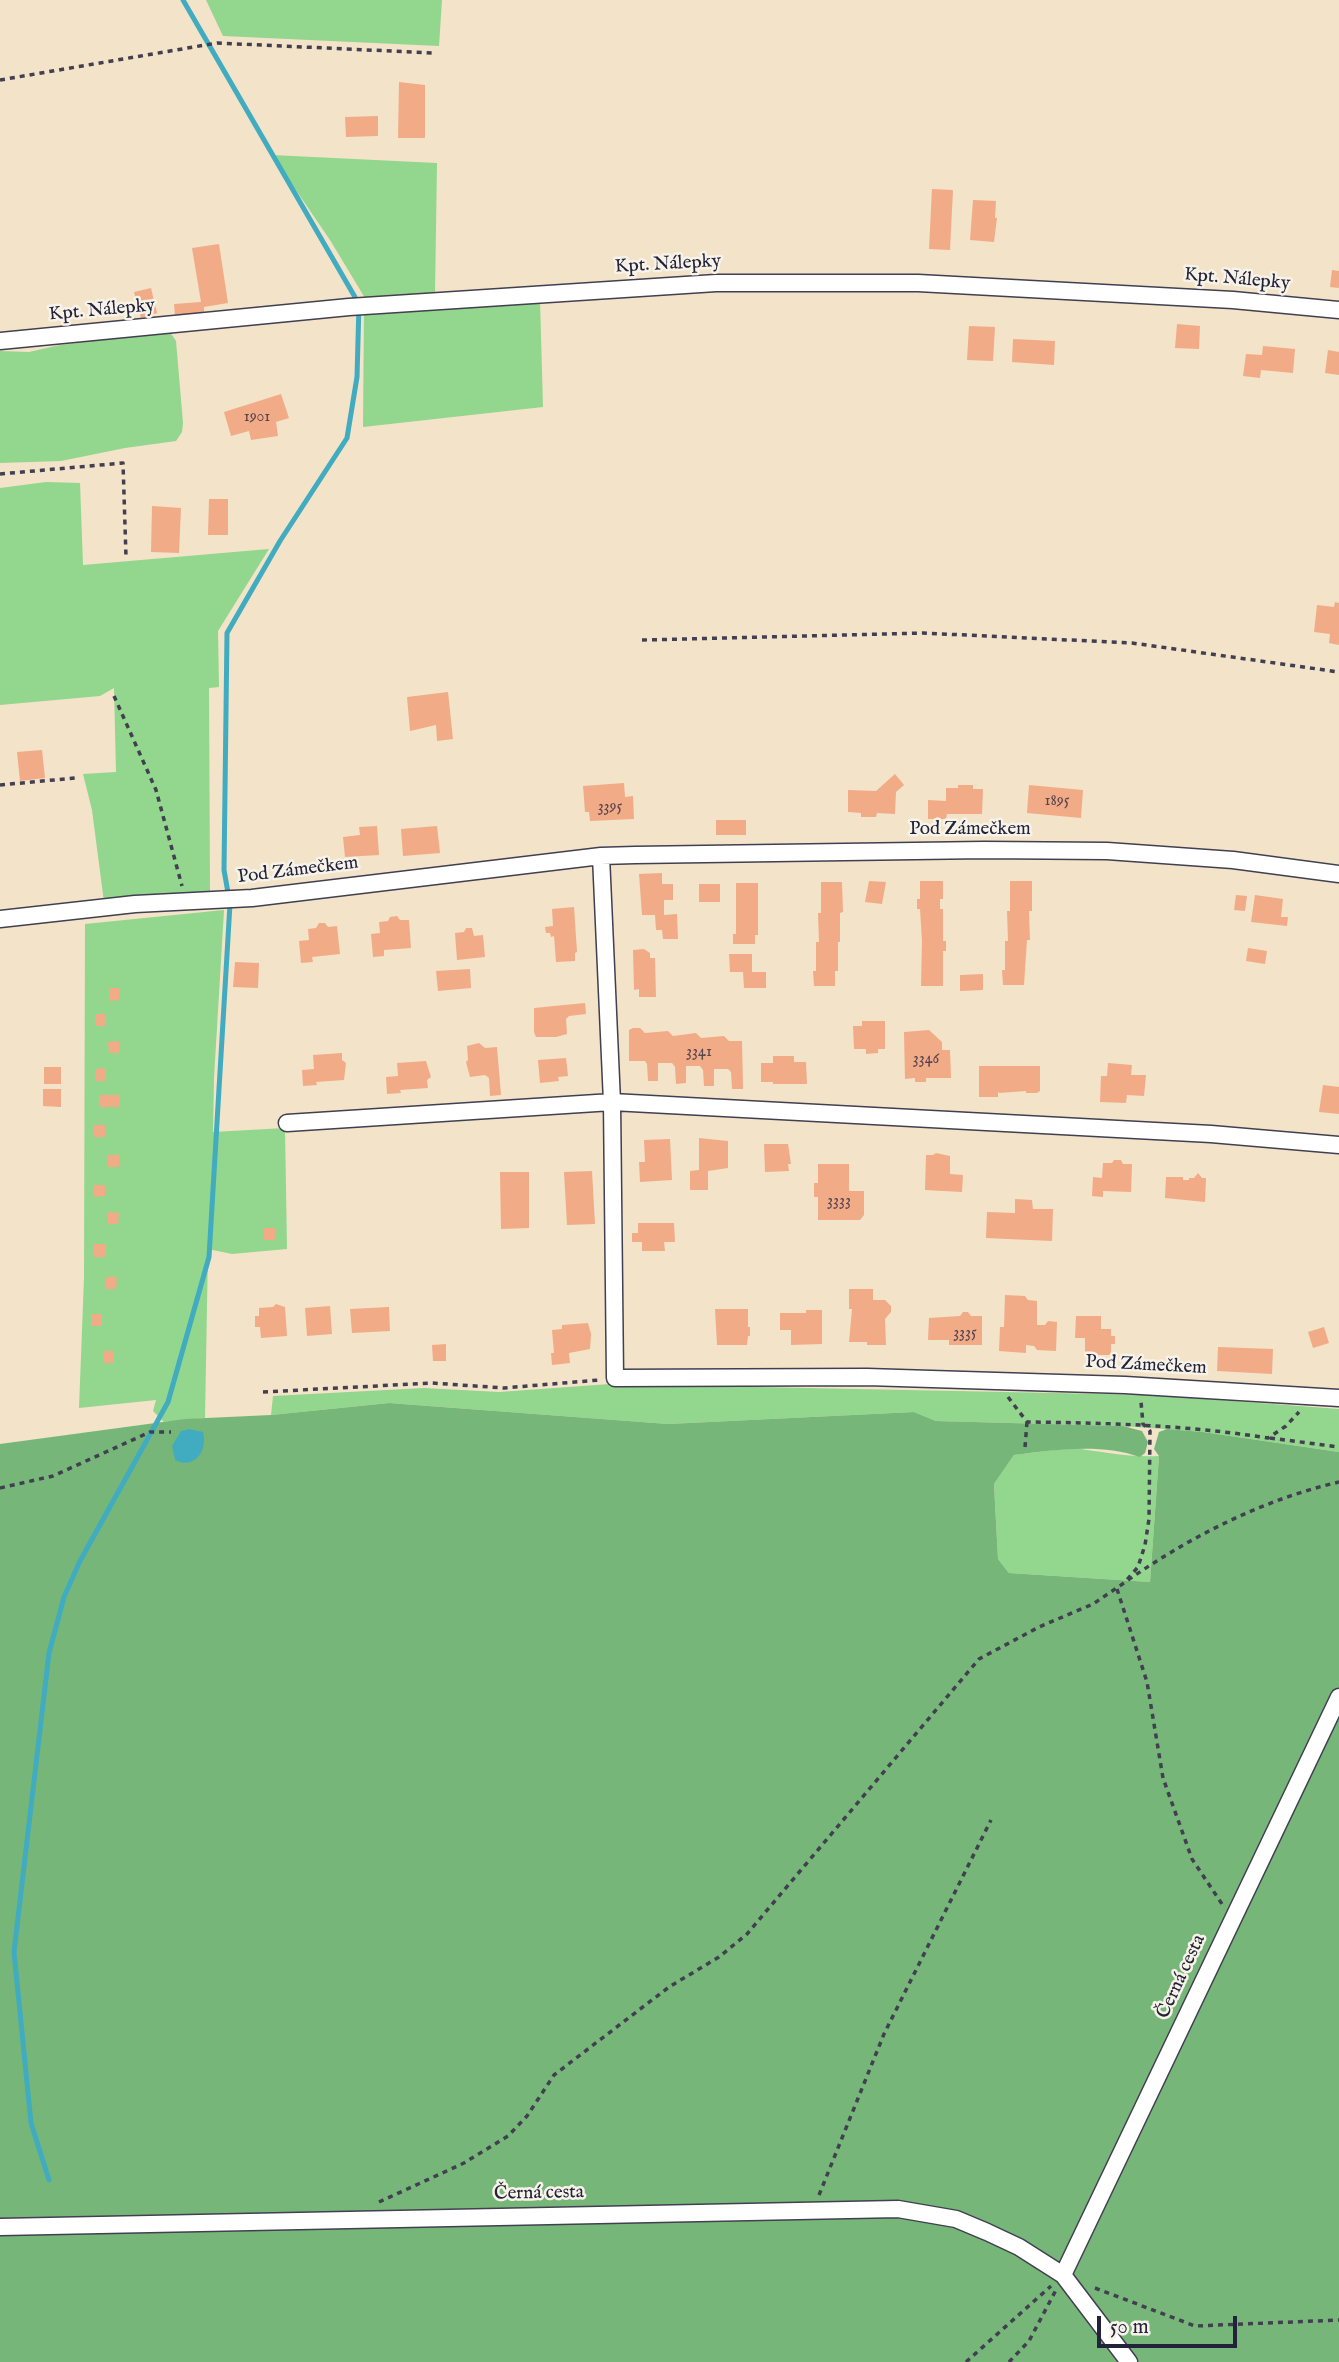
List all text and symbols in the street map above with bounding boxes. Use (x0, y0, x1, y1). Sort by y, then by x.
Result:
street label: Kpt. Nálepky (614, 251, 722, 279)
street label: Kpt. Nálepky (1183, 264, 1291, 296)
street label: Kpt. Nálepky (48, 295, 156, 327)
house number: 1901 (244, 408, 270, 428)
house number: 1895 (1044, 792, 1070, 812)
house number: 3395 (598, 798, 622, 818)
street label: Pod Zámečkem (909, 819, 1031, 841)
street label: Pod Zámečkem (236, 852, 360, 890)
house number: 3341 (686, 1043, 712, 1063)
house number: 3346 (913, 1050, 939, 1070)
house number: 3333 (827, 1192, 851, 1212)
house number: 3335 (953, 1324, 977, 1344)
street label: Pod Zámečkem (1085, 1351, 1207, 1381)
street label: Černá cesta (1153, 1931, 1211, 2023)
street label: Černá cesta (494, 2182, 584, 2206)
scale bar (1101, 2302, 1241, 2346)
text: 50 m (1110, 2314, 1149, 2341)

